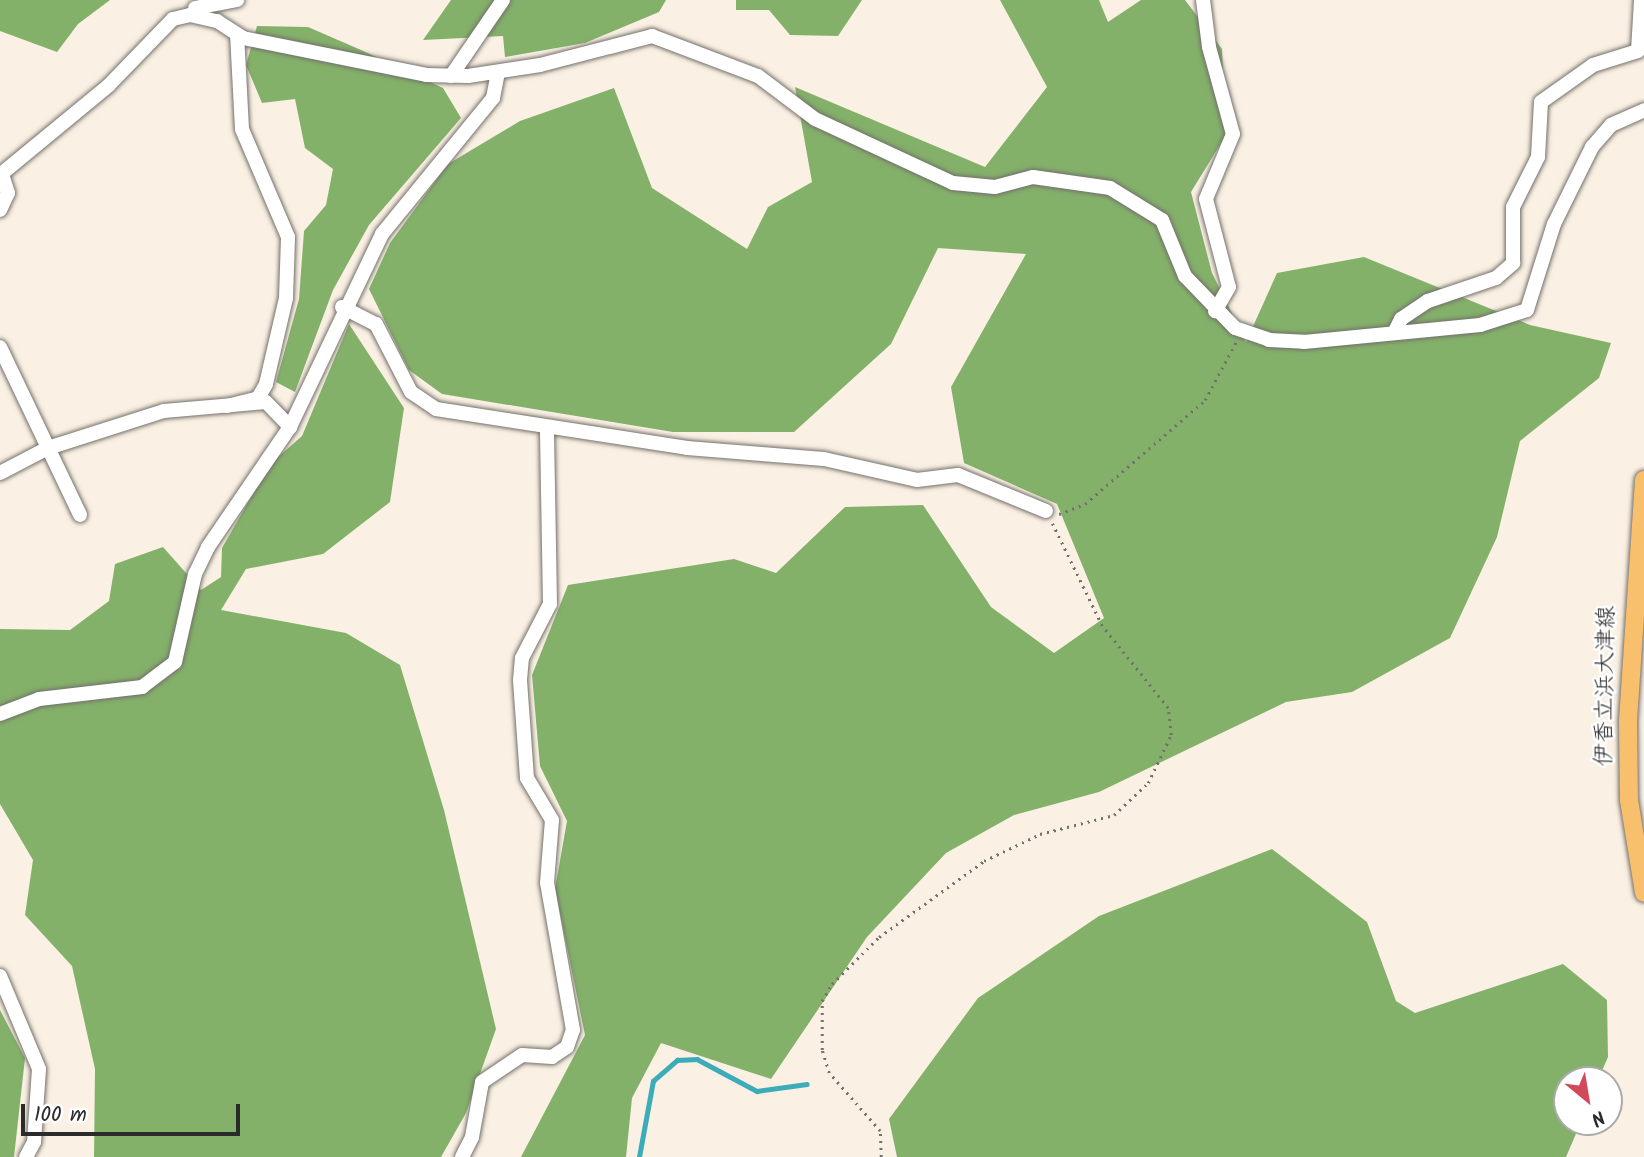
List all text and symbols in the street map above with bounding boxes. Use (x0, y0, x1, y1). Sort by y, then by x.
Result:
street label: 伊香立浜大津線 (1591, 605, 1621, 767)
north arrow (1553, 1066, 1623, 1136)
scale bar (24, 1090, 243, 1134)
text: 100 m (34, 1099, 87, 1132)
text: N (1585, 1101, 1610, 1133)

